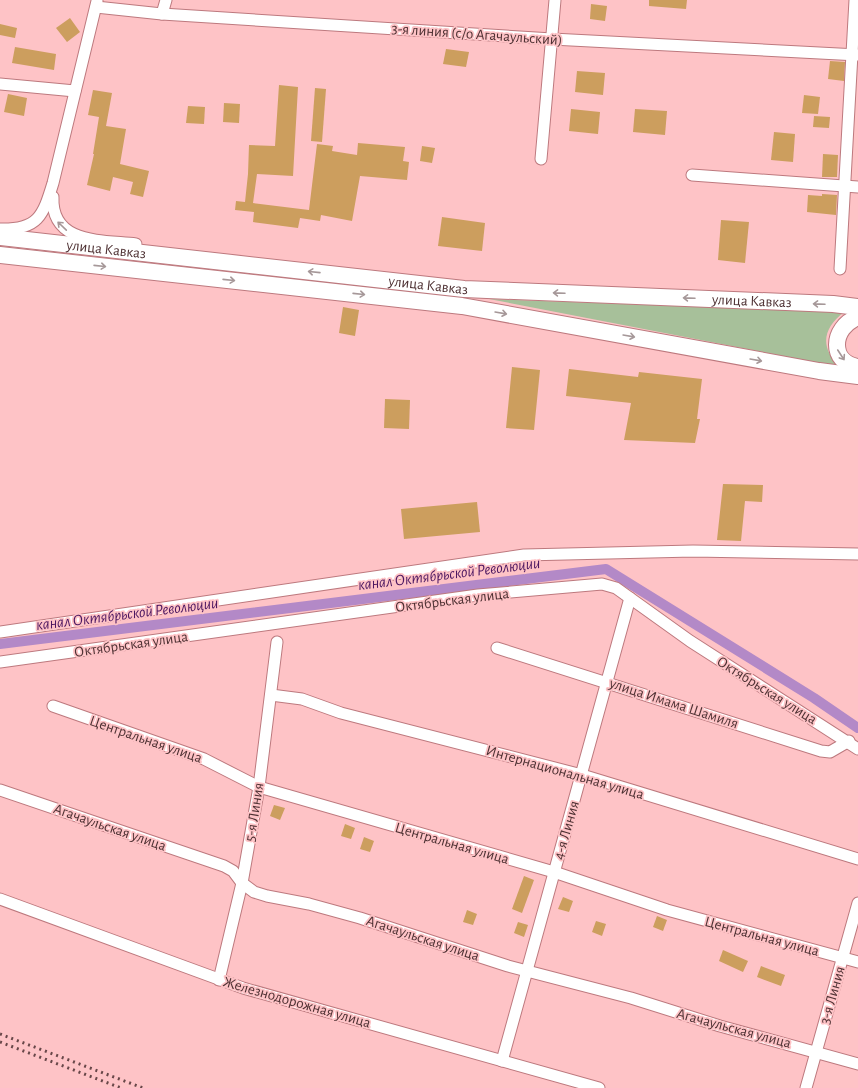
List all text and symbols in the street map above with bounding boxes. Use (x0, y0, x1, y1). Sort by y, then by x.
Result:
street label: 3-я линия (с/о Агачаульский) (391, 21, 563, 48)
one-way arrow (57, 221, 67, 231)
street label: улица Кавказ (65, 237, 147, 261)
one-way arrow (93, 262, 106, 270)
one-way arrow (308, 268, 321, 276)
street label: улица Кавказ (387, 273, 468, 297)
one-way arrow (222, 276, 235, 284)
one-way arrow (553, 289, 566, 297)
one-way arrow (352, 291, 365, 298)
street label: улица Кавказ (711, 292, 792, 310)
one-way arrow (683, 295, 696, 302)
one-way arrow (813, 300, 826, 307)
one-way arrow (494, 309, 507, 317)
one-way arrow (622, 333, 635, 341)
one-way arrow (837, 349, 845, 360)
one-way arrow (749, 356, 762, 364)
water label: канал Октябрьской Революции (357, 555, 541, 594)
street label: Октябрьская улица (394, 586, 510, 615)
water label: канал Октябрьской Революции (35, 595, 219, 634)
street label: Октябрьская улица (73, 629, 189, 660)
street label: Октябрьская улица (714, 654, 820, 727)
street label: улица Имама Шамиля (607, 675, 740, 731)
street label: Центральная улица (88, 713, 204, 766)
street label: Интернациональная улица (484, 743, 646, 802)
street label: 5-я Линия (242, 782, 267, 843)
street label: 4-я Линия (551, 799, 582, 861)
street label: Агачаульская улица (52, 801, 168, 854)
street label: Центральная улица (393, 820, 511, 867)
street label: Агачаульская улица (364, 913, 481, 964)
street label: Центральная улица (703, 914, 821, 959)
street label: 3-я Линия (817, 965, 848, 1026)
street label: Железнодорожная улица (221, 974, 373, 1031)
street label: Агачаульская улица (675, 1006, 793, 1051)

